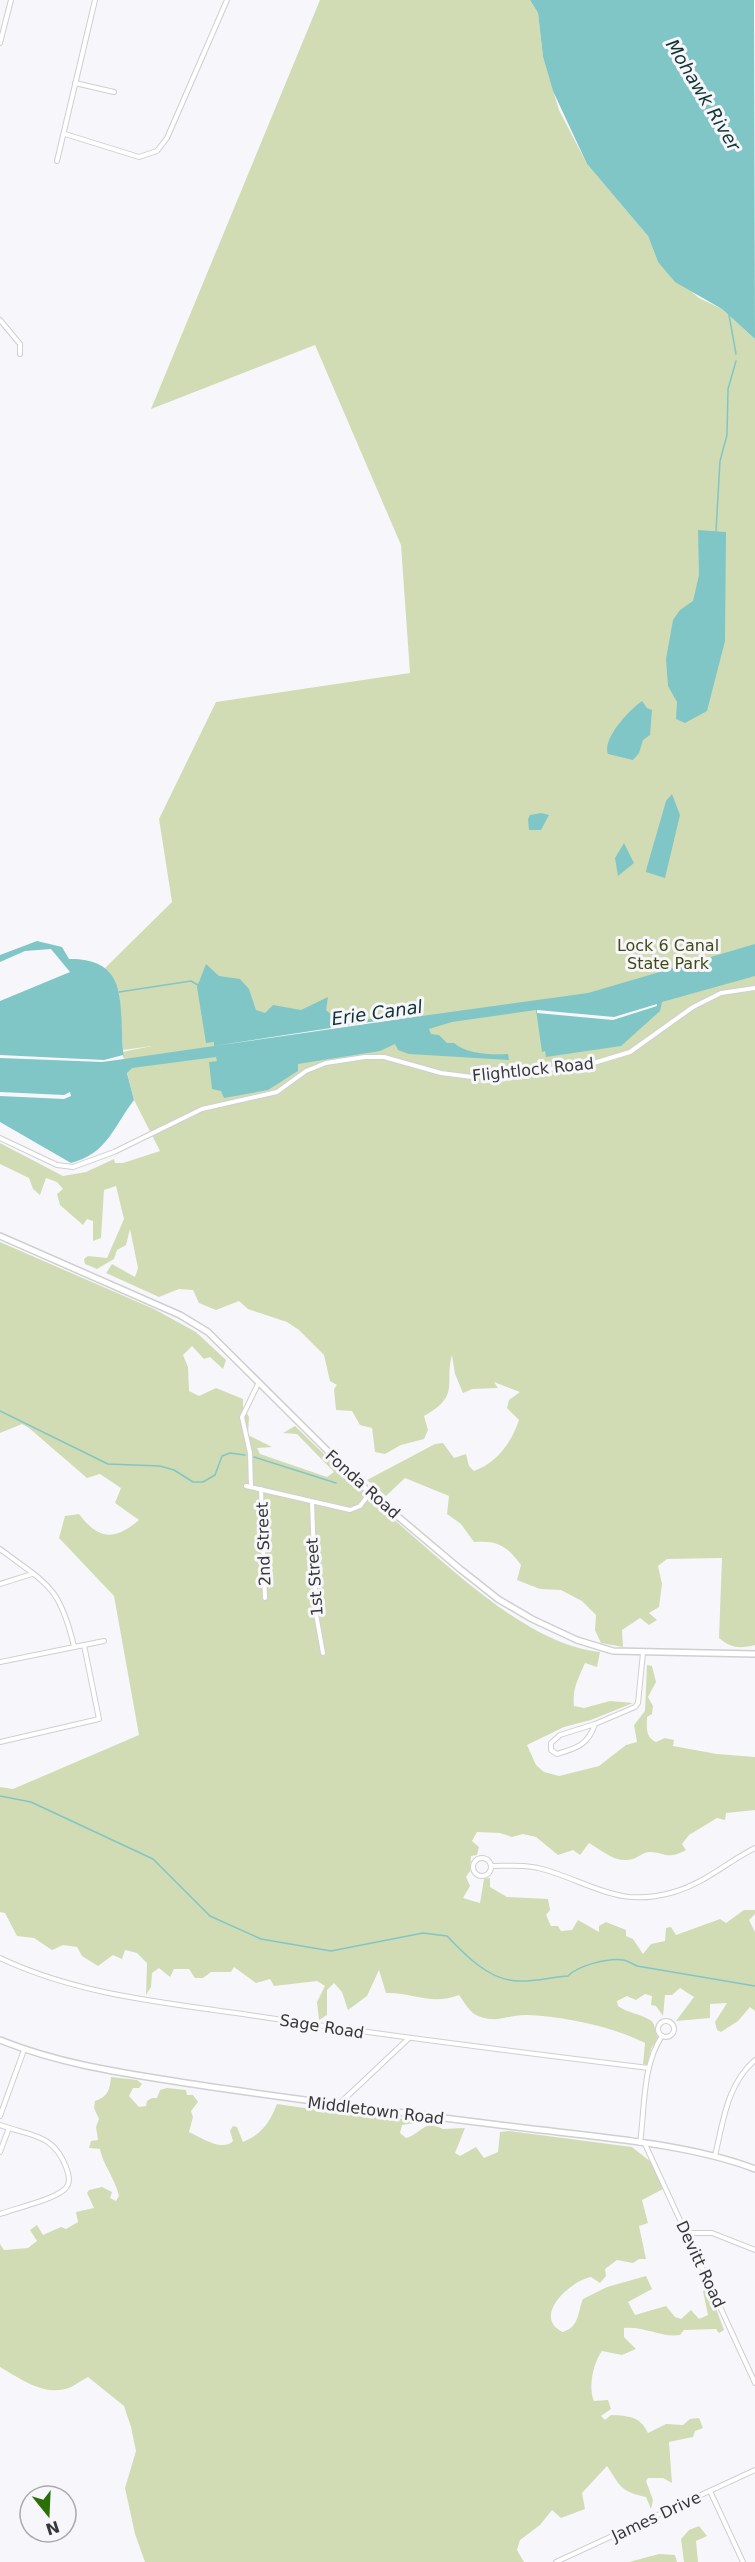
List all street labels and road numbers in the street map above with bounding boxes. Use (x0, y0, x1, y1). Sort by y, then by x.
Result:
street label: Flightlock Road (471, 1054, 595, 1085)
street label: Fonda Road (321, 1446, 404, 1523)
street label: 2nd Street (253, 1502, 274, 1586)
street label: 1st Street (302, 1537, 327, 1617)
street label: Sage Road (278, 2010, 365, 2043)
street label: Middletown Road (307, 2093, 445, 2128)
street label: Devitt Road (672, 2218, 729, 2311)
street label: James Drive (608, 2488, 704, 2546)

